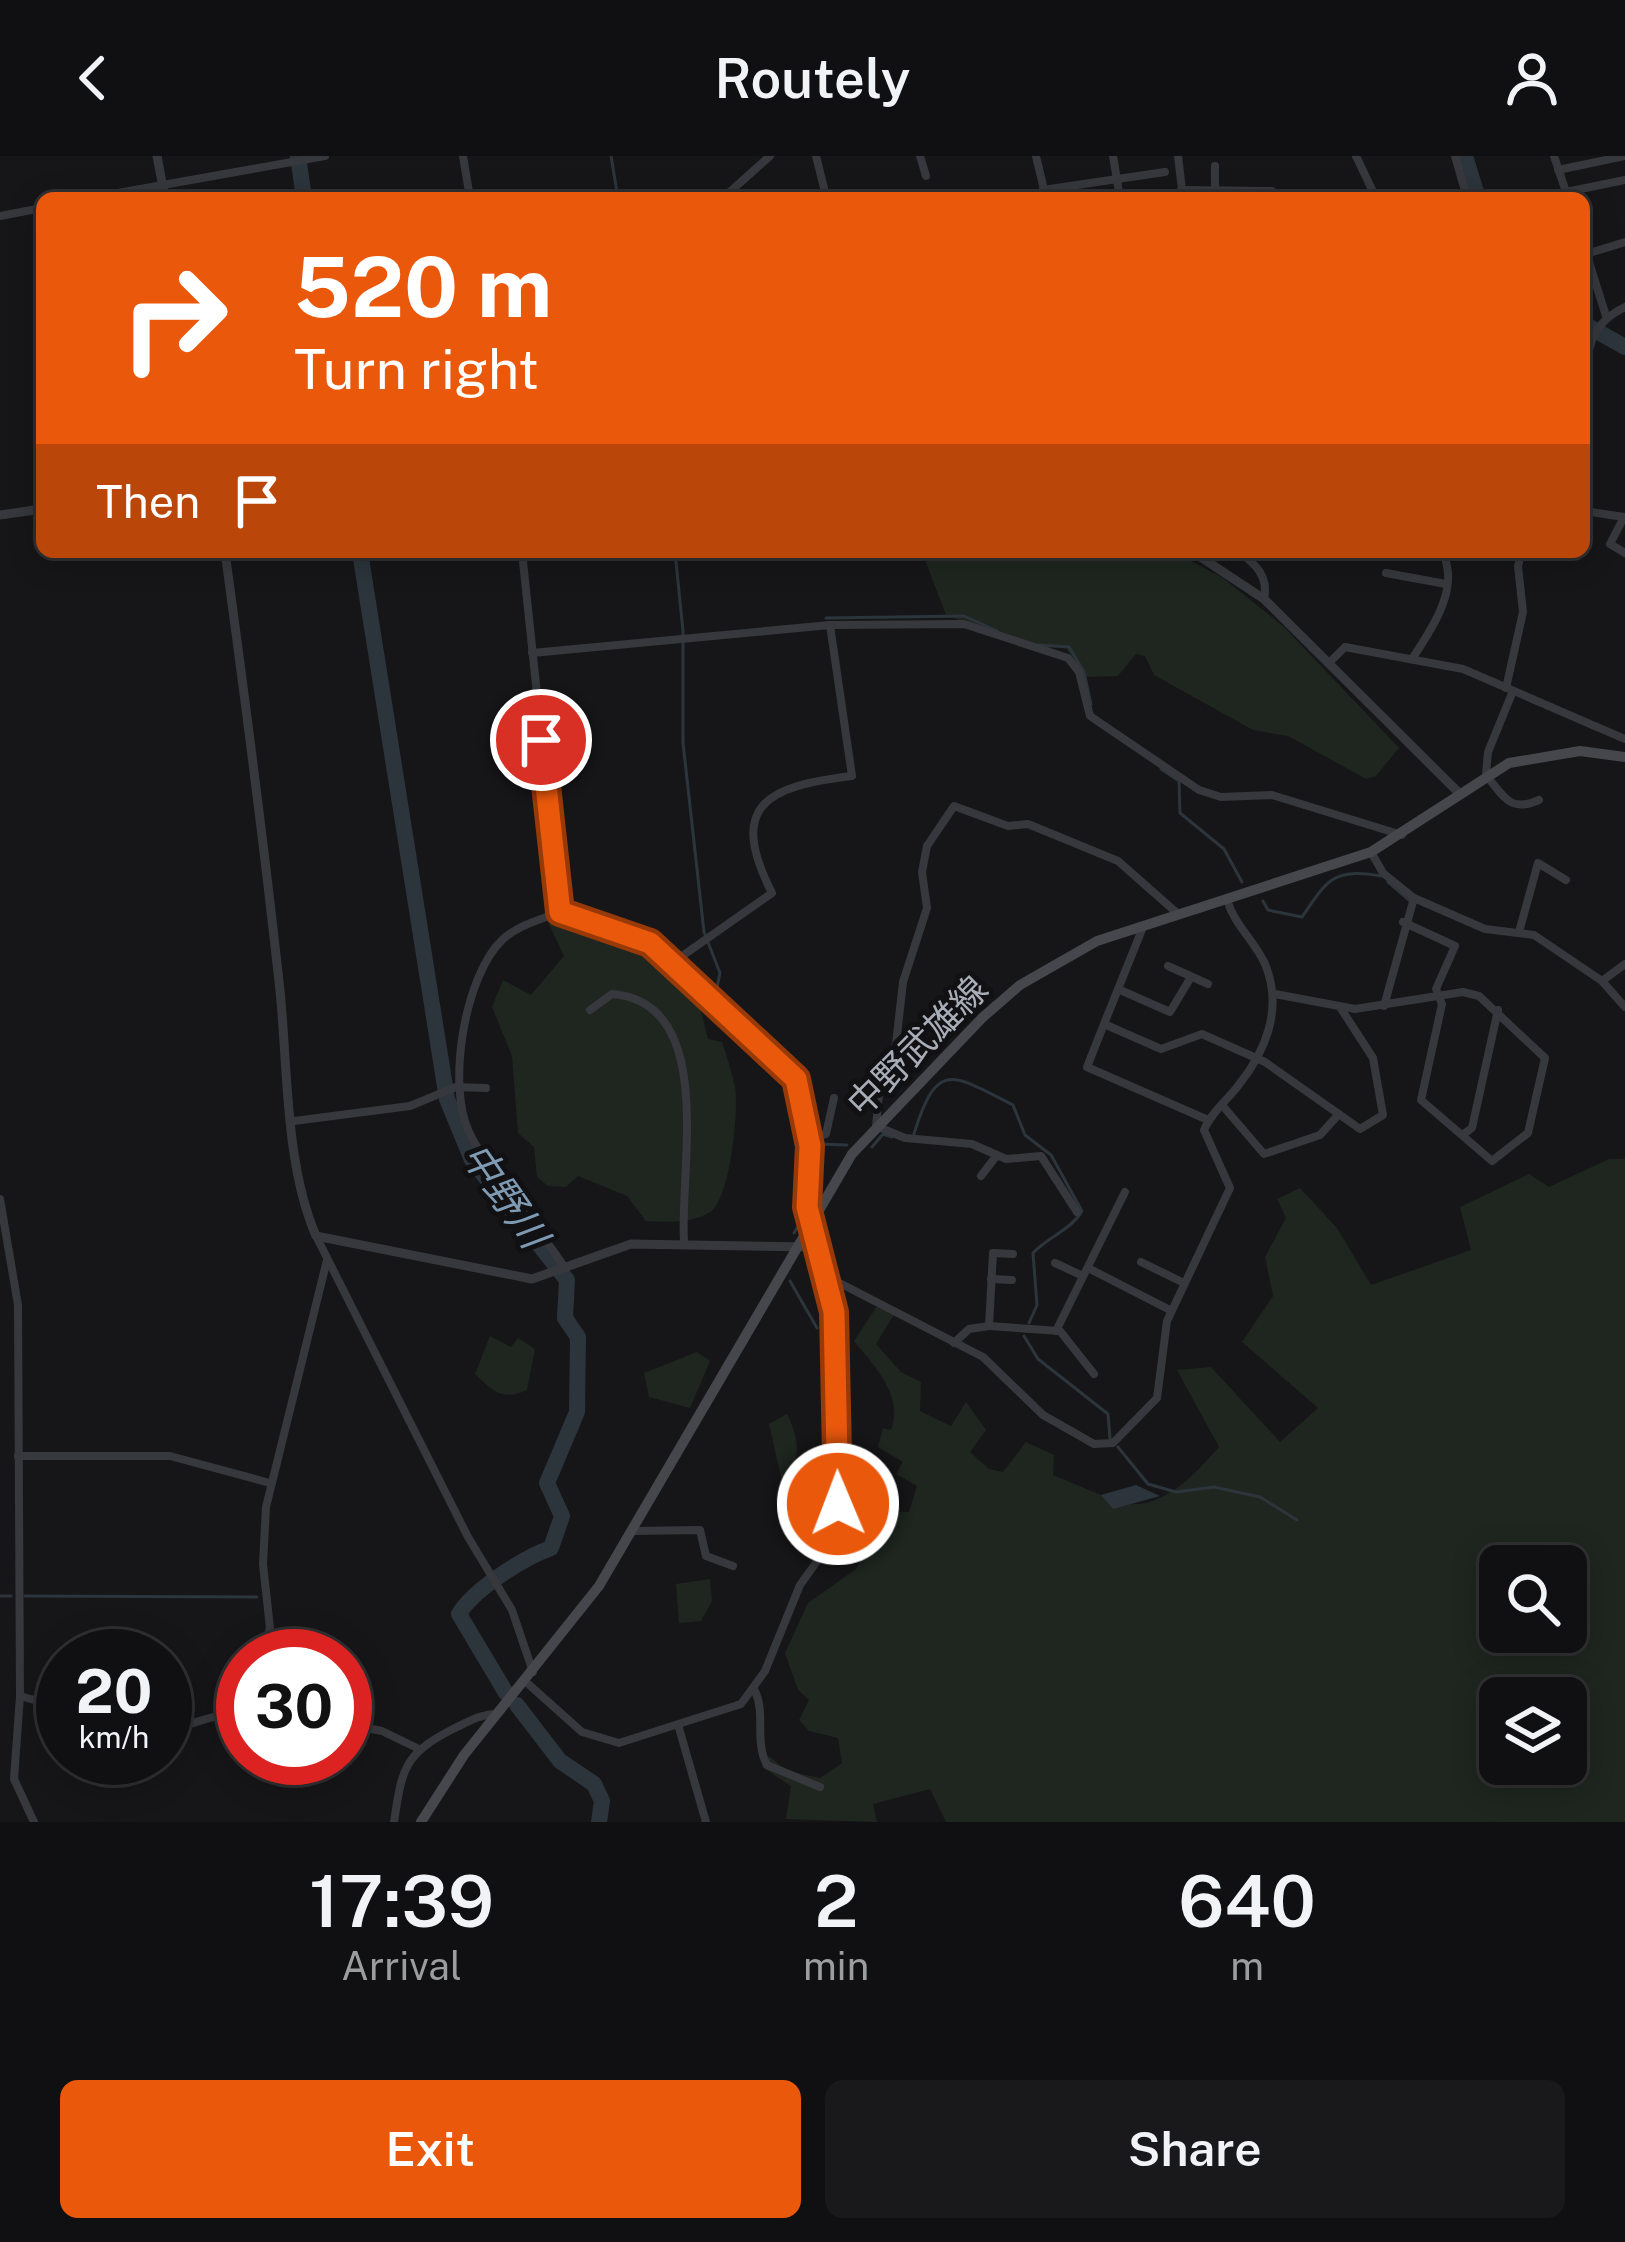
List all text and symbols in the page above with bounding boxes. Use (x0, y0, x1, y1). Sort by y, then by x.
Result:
icon: back (60, 45, 126, 111)
icon: person (1499, 45, 1565, 111)
text: Routely (714, 47, 911, 110)
text: 520 m (294, 237, 552, 336)
icon: right (96, 240, 252, 396)
text: Turn right (294, 338, 539, 401)
icon: arrive (224, 468, 290, 534)
text: Then (96, 475, 200, 528)
pin (490, 689, 592, 791)
icon: arrive (508, 707, 574, 773)
street label: 中野武雄線 (839, 968, 995, 1124)
water label: 中野川 (453, 1134, 560, 1259)
position arrow (775, 1441, 901, 1567)
map controls (1479, 1545, 1587, 1785)
button: search (1479, 1545, 1587, 1653)
speed limit sign: 30 (216, 1629, 372, 1785)
text: 20 (76, 1656, 152, 1727)
button: layers (1479, 1677, 1587, 1785)
text: km/h (79, 1719, 149, 1755)
text: 17:39 (309, 1859, 494, 1943)
text: 2 (814, 1859, 858, 1943)
text: 640 (1178, 1859, 1316, 1943)
text: Arrival (341, 1943, 462, 1989)
text: min (803, 1943, 869, 1989)
text: m (1230, 1943, 1264, 1989)
button: Exit (60, 2080, 801, 2218)
button: Share (825, 2080, 1565, 2218)

